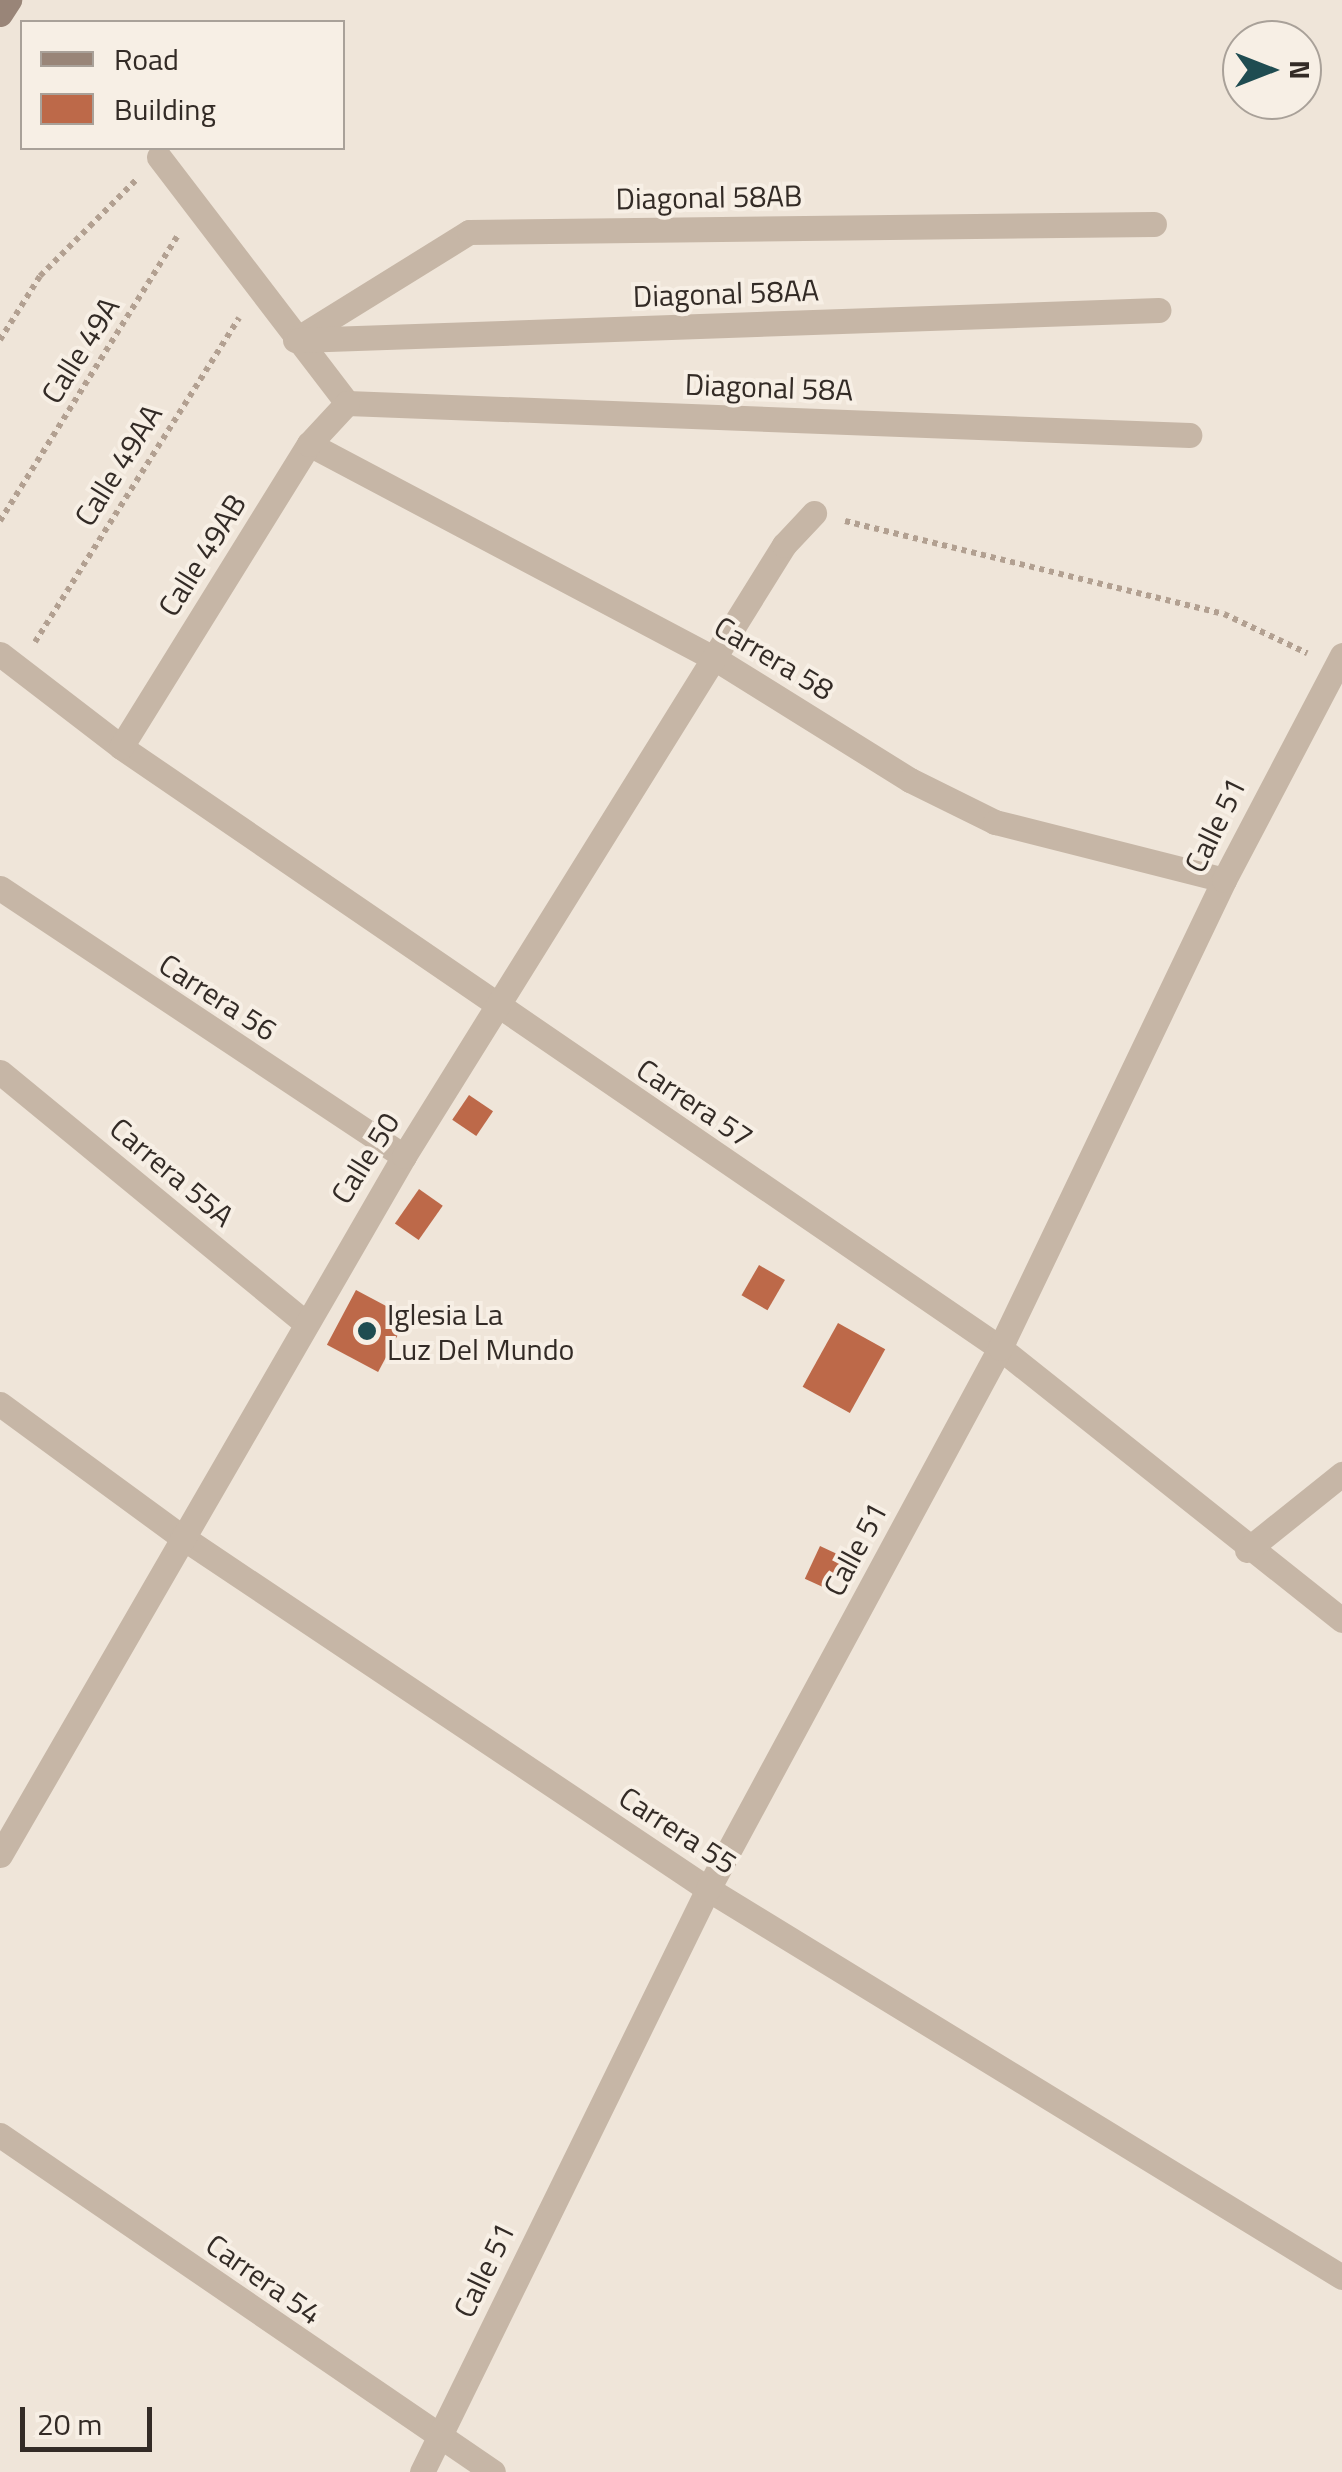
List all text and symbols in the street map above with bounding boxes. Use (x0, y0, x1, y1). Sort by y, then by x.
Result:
legend (20, 20, 345, 150)
north arrow (1222, 20, 1322, 120)
text: Road (114, 36, 179, 82)
text: N (1279, 60, 1322, 80)
text: Building (114, 86, 216, 132)
street label: Diagonal 58AB (615, 177, 803, 217)
street label: Diagonal 58AA (632, 272, 820, 314)
street label: Calle 49A (33, 290, 127, 410)
street label: Diagonal 58A (684, 366, 854, 408)
street label: Calle 49AA (67, 398, 169, 532)
street label: Calle 49AB (150, 487, 254, 623)
street label: Carrera 58 (708, 608, 840, 708)
street label: Calle 51 (1177, 772, 1253, 878)
street label: Carrera 56 (153, 946, 283, 1048)
street label: Carrera 57 (630, 1051, 760, 1155)
street label: Calle 50 (323, 1106, 407, 1210)
street label: Carrera 55A (103, 1110, 241, 1234)
place label: Iglesia La Luz Del Mundo (387, 1296, 574, 1366)
marker: Iglesia La Luz Del Mundo (356, 1320, 378, 1342)
street label: Calle 51 (816, 1496, 894, 1602)
street label: Carrera 55 (613, 1779, 743, 1881)
street label: Calle 51 (446, 2217, 522, 2323)
street label: Carrera 54 (199, 2226, 329, 2332)
scale bar (25, 2387, 158, 2449)
text: 20 m (37, 2401, 102, 2447)

